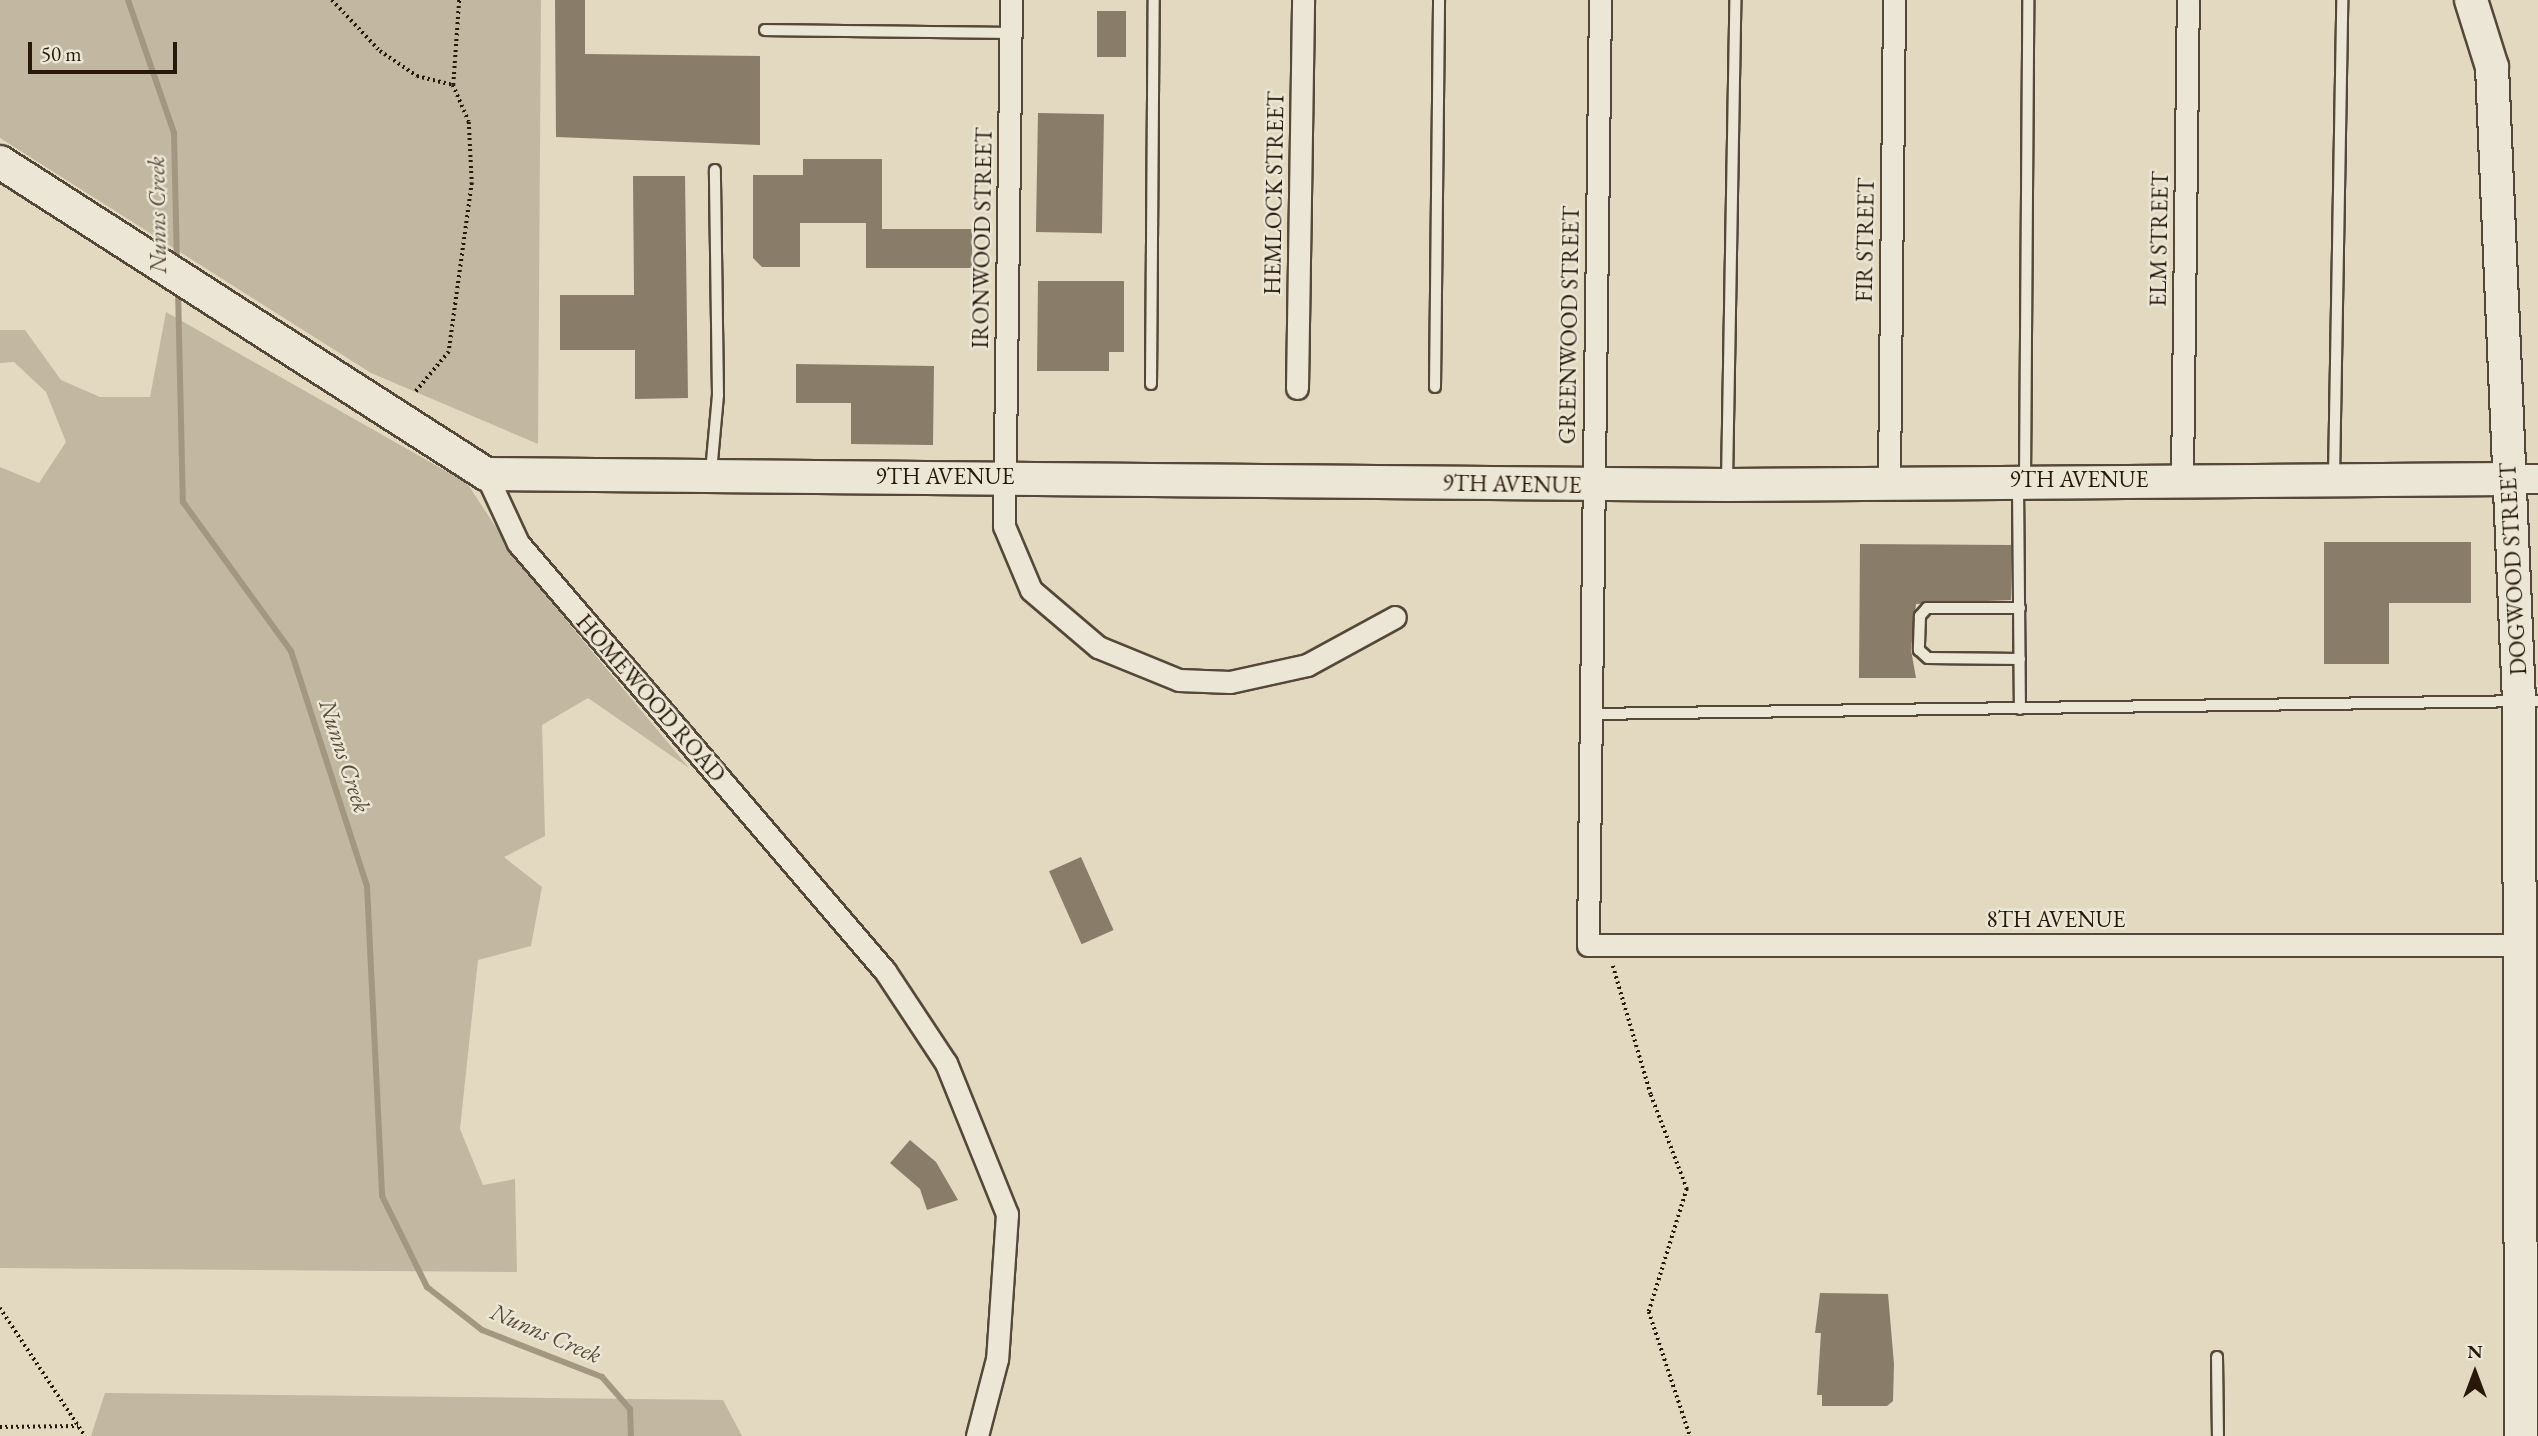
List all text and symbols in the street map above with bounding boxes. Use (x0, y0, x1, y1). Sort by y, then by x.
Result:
scale bar (32, 28, 180, 72)
text: 50 m (41, 40, 82, 67)
street label: HEMLOCK STREET (1258, 91, 1290, 295)
street label: IRONWOOD STREET (966, 127, 998, 349)
water label: Nunns Creek (142, 156, 172, 274)
street label: ELM STREET (2144, 171, 2174, 307)
street label: FIR STREET (1850, 178, 1880, 302)
street label: GREENWOOD STREET (1553, 206, 1585, 444)
street label: 9TH AVENUE (876, 462, 1014, 490)
street label: DOGWOOD STREET (2494, 462, 2532, 676)
street label: 9TH AVENUE (2010, 465, 2148, 493)
street label: 9TH AVENUE (1442, 469, 1582, 499)
street label: HOMEWOOD ROAD (570, 608, 732, 788)
water label: Nunns Creek (313, 696, 377, 816)
street label: 8TH AVENUE (1987, 905, 2125, 933)
water label: Nunns Creek (486, 1297, 606, 1369)
north arrow (2440, 1338, 2510, 1408)
text: N (2467, 1339, 2483, 1364)

